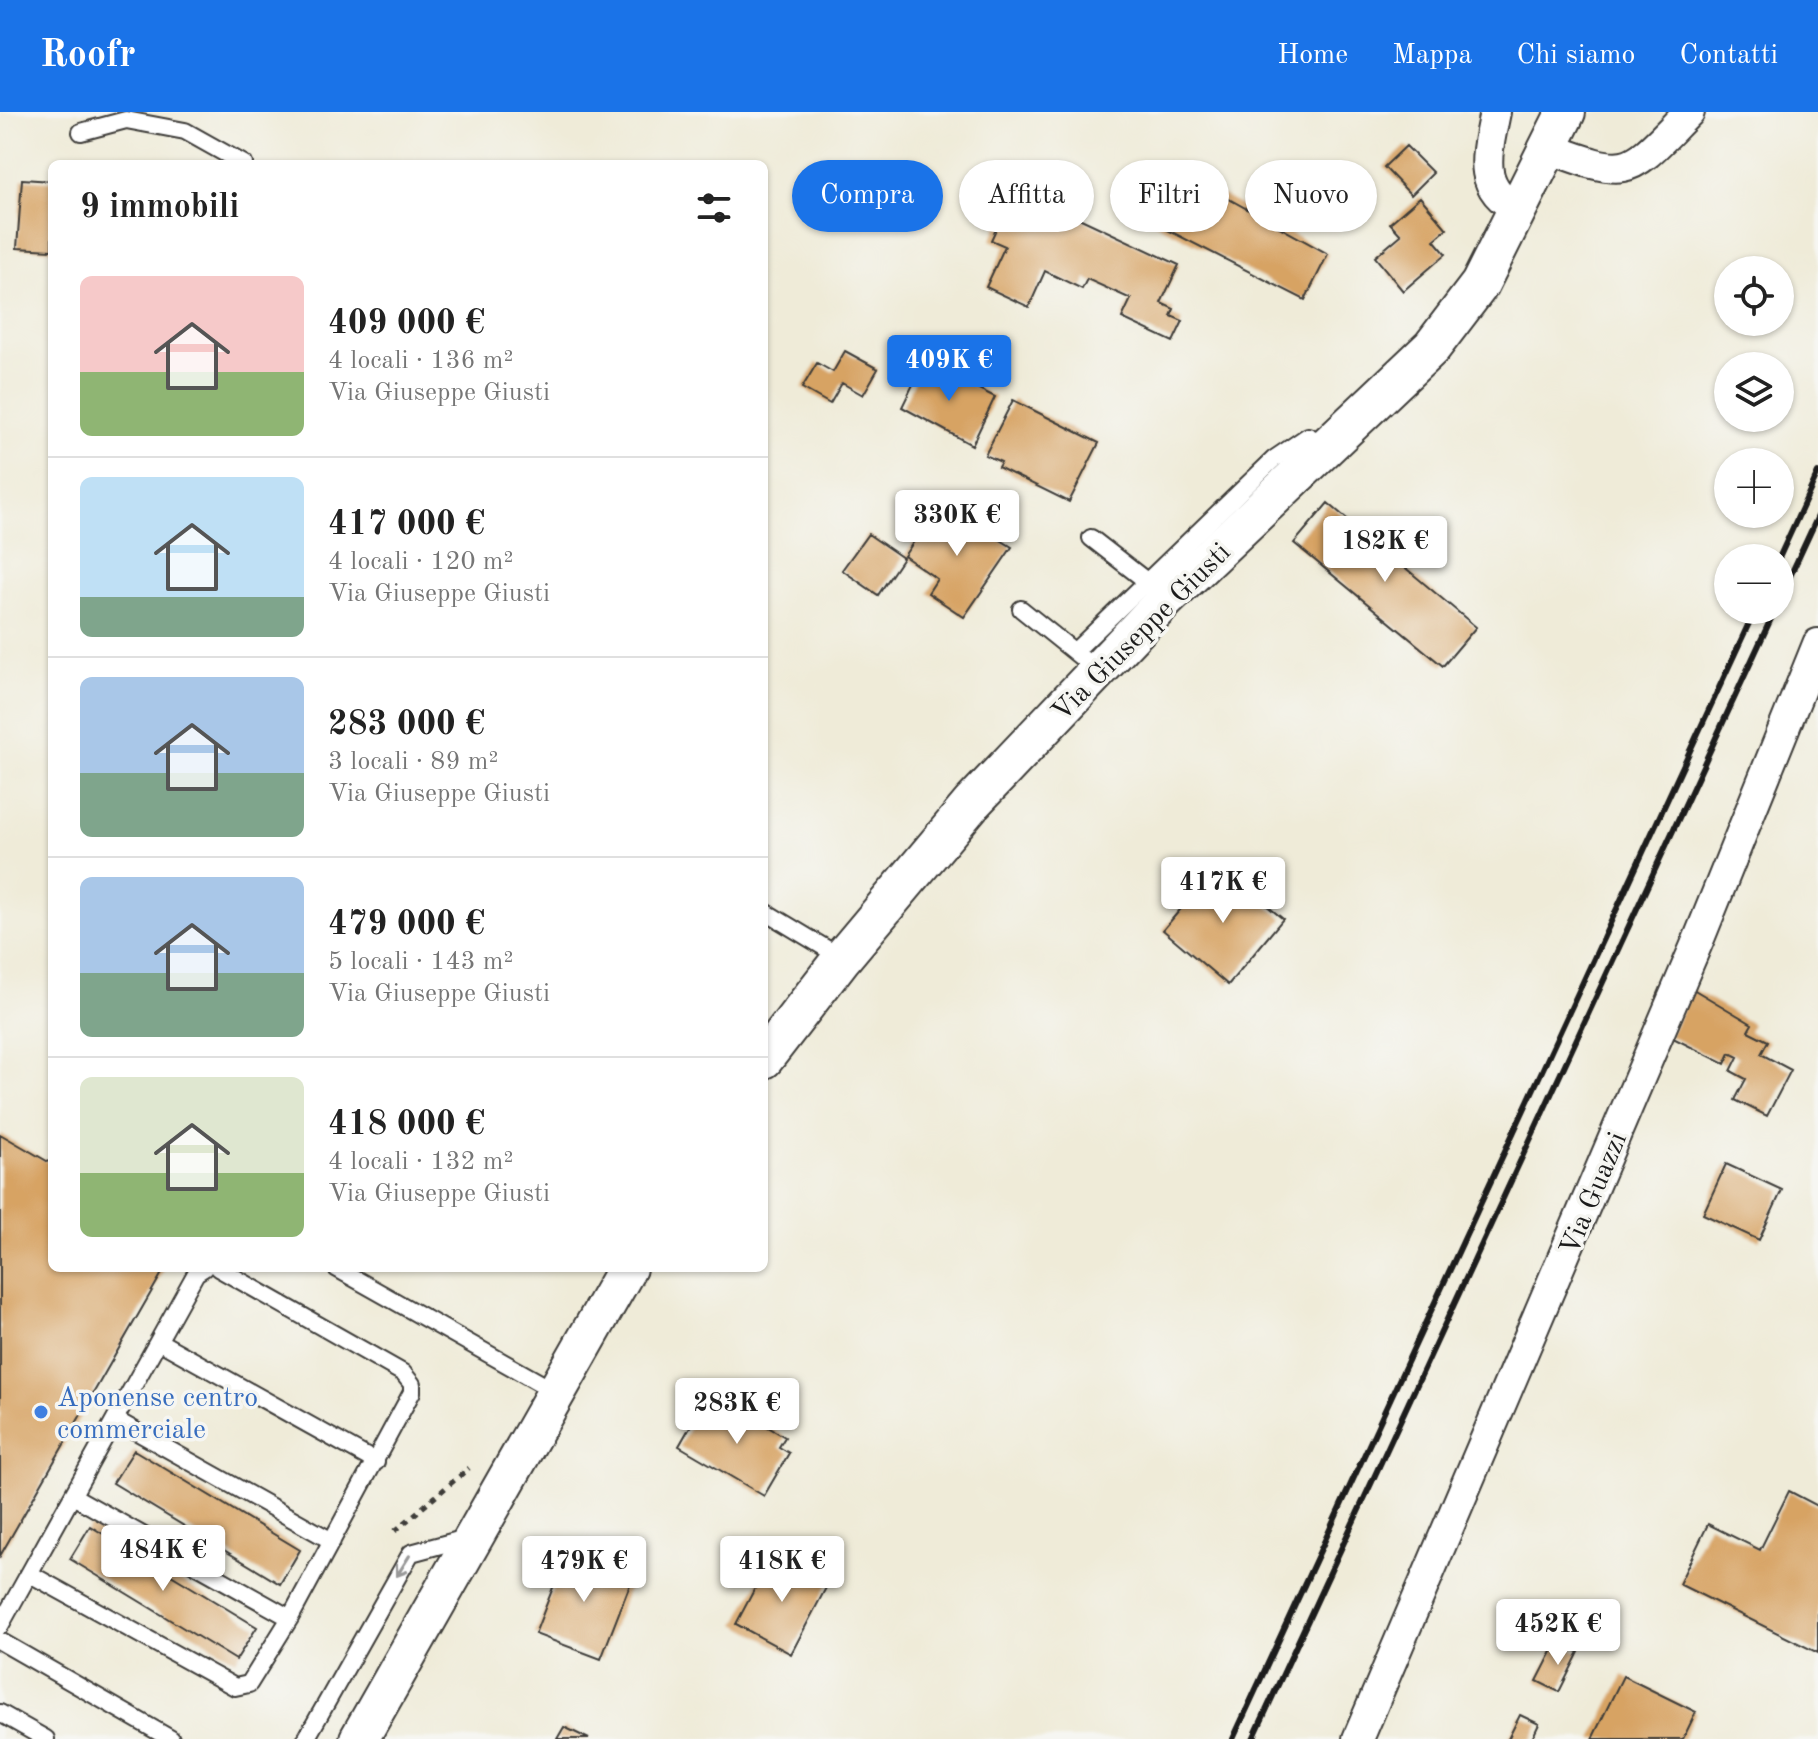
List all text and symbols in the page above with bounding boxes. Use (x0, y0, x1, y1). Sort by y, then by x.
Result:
text: Roofr (40, 37, 136, 75)
text: Home (1277, 42, 1348, 70)
text: Mappa (1392, 42, 1472, 70)
text: Chi siamo (1516, 42, 1635, 70)
text: Contatti (1679, 42, 1778, 70)
chip: Compra (792, 160, 943, 232)
chip: Affitta (959, 160, 1094, 232)
chip: Filtri (1110, 160, 1229, 232)
chip: Nuovo (1245, 160, 1377, 232)
icon: filters (692, 186, 736, 230)
text: 9 immobili (80, 191, 239, 225)
map controls (1714, 256, 1794, 624)
button: locate (1714, 256, 1794, 336)
text: 409 000 € (328, 307, 485, 341)
icon: home (144, 308, 240, 404)
pin: 409K € (884, 335, 1014, 403)
text: 4 locali · 136 m² (328, 348, 513, 374)
text: 409K € (905, 348, 993, 374)
button: layers (1714, 352, 1794, 432)
text: Via Giuseppe Giusti (328, 380, 550, 406)
button: + (1714, 448, 1794, 528)
pin: 330K € (892, 490, 1022, 558)
text: 330K € (913, 503, 1001, 529)
text: 417 000 € (328, 508, 485, 542)
icon: home (144, 509, 240, 605)
pin: 182K € (1320, 516, 1450, 584)
text: 182K € (1341, 529, 1429, 555)
street label: Via Giuseppe Giusti (1048, 539, 1237, 728)
button: − (1714, 544, 1794, 624)
text: 4 locali · 120 m² (328, 549, 513, 575)
text: Via Giuseppe Giusti (328, 581, 550, 607)
text: 283 000 € (328, 708, 485, 742)
icon: home (144, 709, 240, 805)
text: 3 locali · 89 m² (328, 749, 498, 775)
text: Via Giuseppe Giusti (328, 781, 550, 807)
pin: 417K € (1158, 857, 1288, 925)
text: 417K € (1179, 870, 1267, 896)
text: 479 000 € (328, 908, 485, 942)
icon: home (144, 909, 240, 1005)
text: 5 locali · 143 m² (328, 949, 513, 975)
text: Via Giuseppe Giusti (328, 981, 550, 1007)
text: 418 000 € (328, 1108, 485, 1142)
icon: home (144, 1109, 240, 1205)
street label: Via Guazzi (1556, 1129, 1633, 1260)
text: 4 locali · 132 m² (328, 1149, 513, 1175)
text: Via Giuseppe Giusti (328, 1181, 550, 1207)
pin: 283K € (672, 1378, 802, 1446)
place label: Aponense centro commerciale (57, 1385, 258, 1445)
text: 283K € (693, 1391, 781, 1417)
marker: Aponense centro commerciale (32, 1403, 50, 1421)
pin: 484K € (98, 1525, 228, 1593)
pin: 479K € (519, 1536, 649, 1604)
pin: 418K € (717, 1536, 847, 1604)
text: 484K € (119, 1538, 207, 1564)
text: 479K € (540, 1549, 628, 1575)
text: 418K € (738, 1549, 826, 1575)
one-way arrow (395, 1554, 411, 1577)
pin: 452K € (1493, 1599, 1623, 1667)
text: 452K € (1514, 1612, 1602, 1638)

